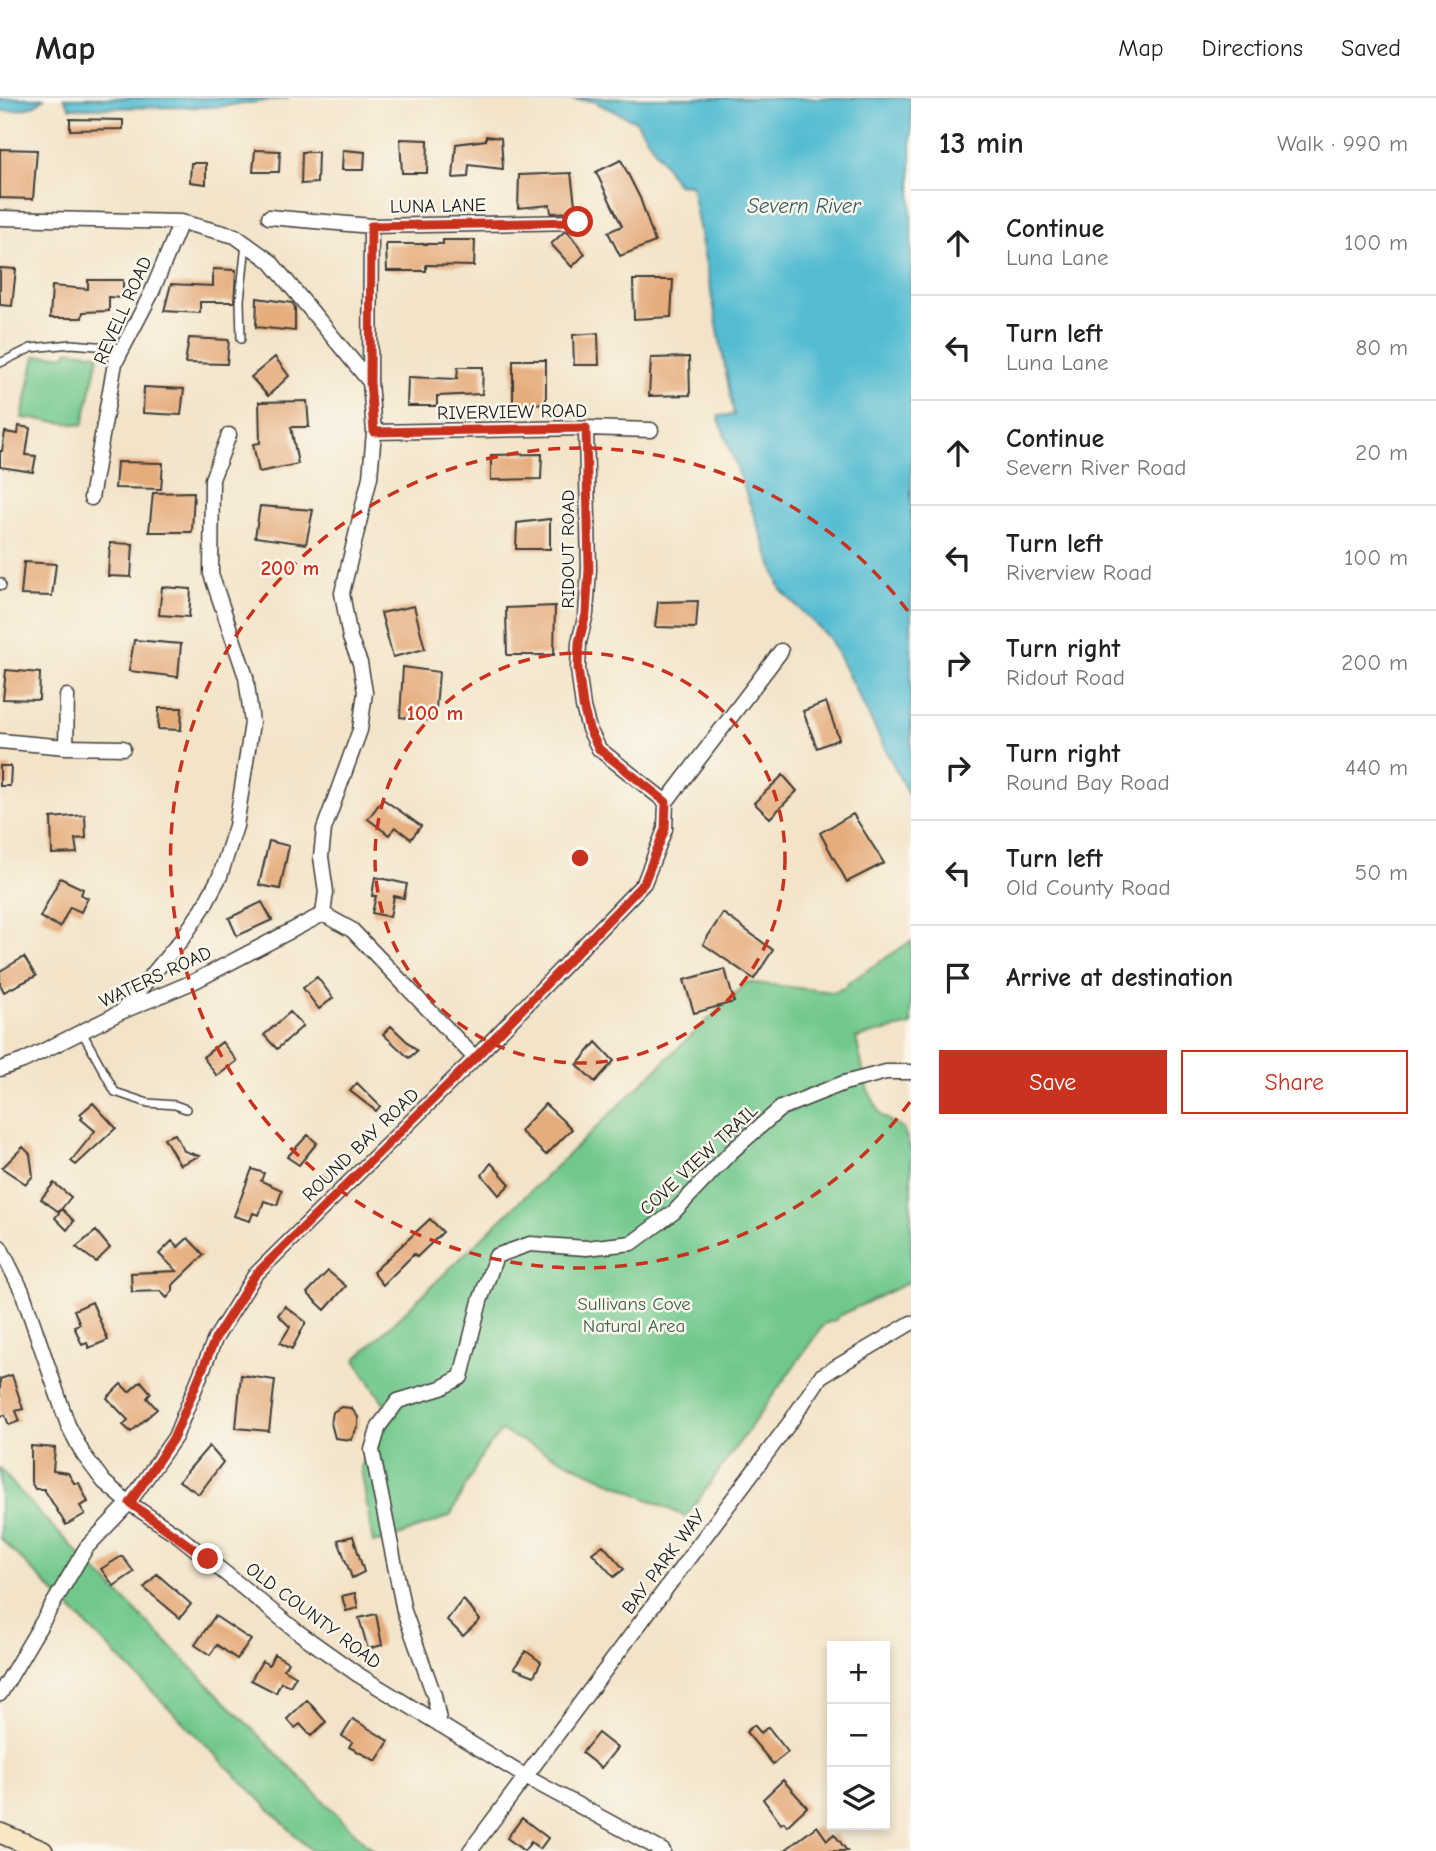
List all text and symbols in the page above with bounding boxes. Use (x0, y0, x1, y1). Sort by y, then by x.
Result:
text: Map (35, 29, 96, 67)
text: Map (1118, 34, 1164, 62)
text: Directions (1202, 34, 1303, 62)
text: Saved (1341, 34, 1401, 62)
text: 13 min (939, 126, 1024, 161)
text: Walk · 990 m (1277, 130, 1408, 157)
street label: LUNA LANE (390, 194, 486, 218)
water label: Severn River (747, 194, 862, 218)
route start (562, 206, 593, 237)
text: Continue (1006, 214, 1104, 244)
icon: ahead (939, 224, 977, 262)
text: 100 m (1344, 229, 1408, 256)
text: Luna Lane (1006, 244, 1108, 271)
street label: REVELL ROAD (89, 253, 157, 368)
text: Turn left (1006, 319, 1103, 349)
icon: left (939, 329, 977, 367)
text: 80 m (1355, 334, 1408, 361)
text: Luna Lane (1006, 349, 1108, 376)
street label: RIVERVIEW ROAD (437, 400, 587, 424)
text: Continue (1006, 424, 1104, 454)
icon: ahead (939, 434, 977, 472)
text: 20 m (1355, 439, 1408, 466)
text: Severn River Road (1006, 454, 1187, 481)
street label: RIDOUT ROAD (557, 490, 579, 608)
text: Turn left (1006, 529, 1103, 559)
icon: left (939, 539, 977, 577)
text: 100 m (1344, 544, 1408, 571)
text: 200 m (261, 556, 319, 580)
text: Riverview Road (1006, 559, 1152, 586)
text: Turn right (1006, 634, 1120, 664)
icon: right (939, 644, 977, 682)
text: 200 m (1341, 649, 1408, 676)
text: Ridout Road (1006, 664, 1125, 691)
text: 100 m (407, 701, 463, 725)
text: Turn right (1006, 739, 1120, 769)
icon: right (939, 749, 977, 787)
text: 440 m (1345, 754, 1408, 781)
text: Round Bay Road (1006, 769, 1170, 796)
text: Turn left (1006, 844, 1103, 874)
centre of rings (568, 846, 592, 870)
icon: left (939, 854, 977, 892)
text: 50 m (1355, 859, 1408, 886)
text: Old County Road (1006, 874, 1171, 901)
street label: WATERS ROAD (96, 941, 215, 1012)
icon: arrive (939, 959, 977, 997)
text: Arrive at destination (1006, 963, 1233, 993)
button: Save (939, 1050, 1167, 1114)
button: Share (1181, 1050, 1408, 1114)
street label: ROUND BAY ROAD (298, 1084, 424, 1206)
street label: COVE VIEW TRAIL (635, 1099, 762, 1220)
park label: Sullivans Cove Natural Area (577, 1293, 691, 1337)
street label: BAY PARK WAY (617, 1504, 711, 1618)
route end (192, 1543, 223, 1574)
street label: OLD COUNTY ROAD (241, 1558, 385, 1674)
map controls (827, 1641, 890, 1830)
button: + (827, 1641, 890, 1704)
button: − (827, 1704, 890, 1767)
button: layers (827, 1767, 890, 1830)

